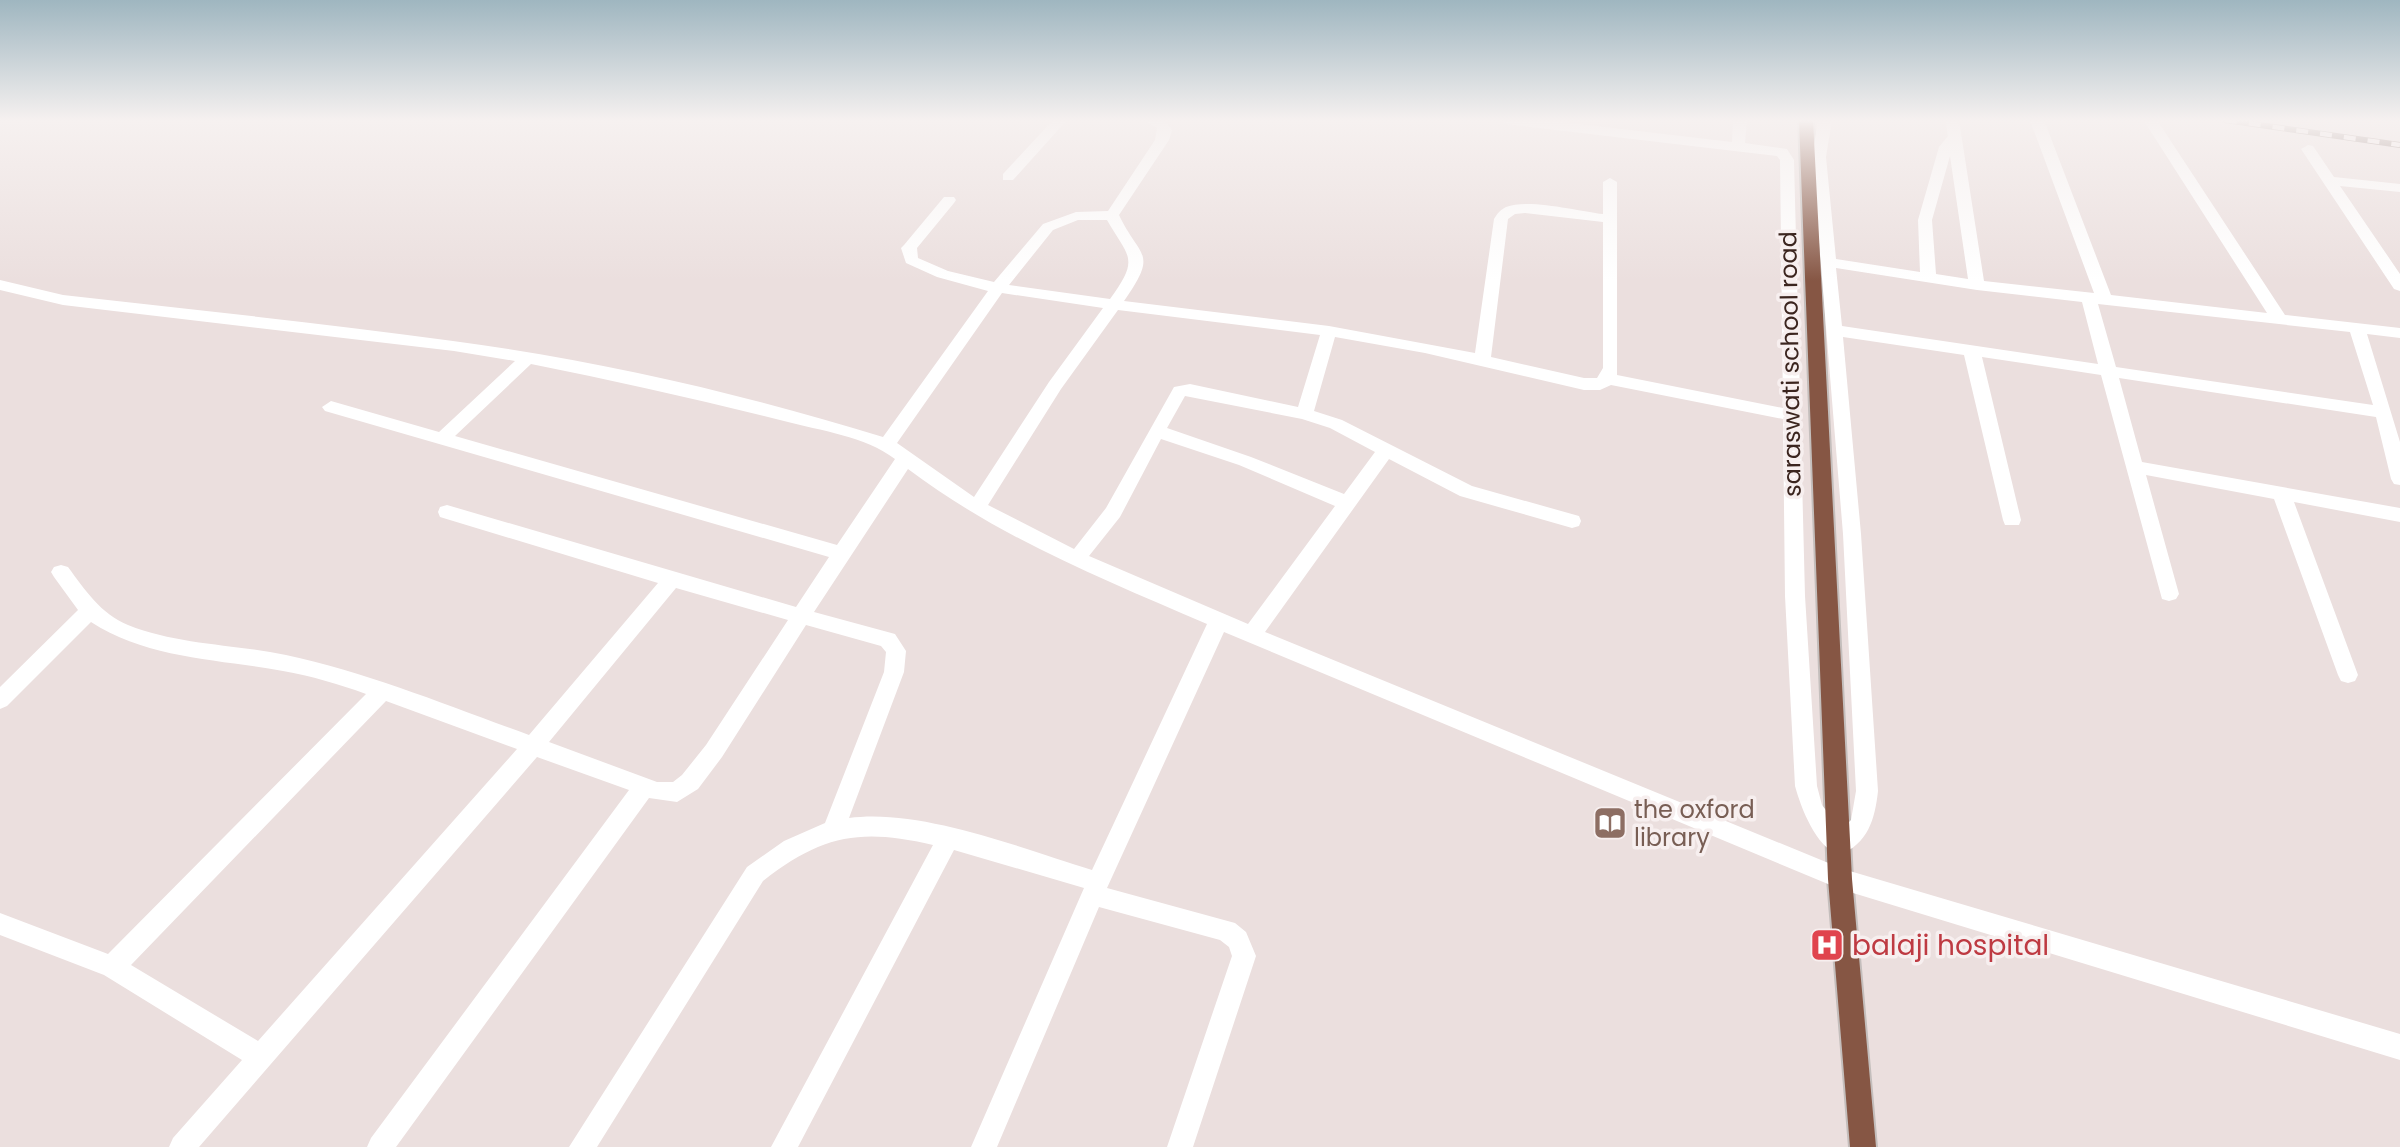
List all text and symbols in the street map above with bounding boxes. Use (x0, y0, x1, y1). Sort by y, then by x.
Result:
street label: saraswati school road (1771, 231, 1809, 497)
place label: the oxford library (1634, 793, 1755, 854)
library icon: the oxford library (1591, 804, 1629, 842)
hospital icon: balaji hospital (1808, 926, 1846, 964)
place label: balaji hospital (1852, 926, 2049, 965)

